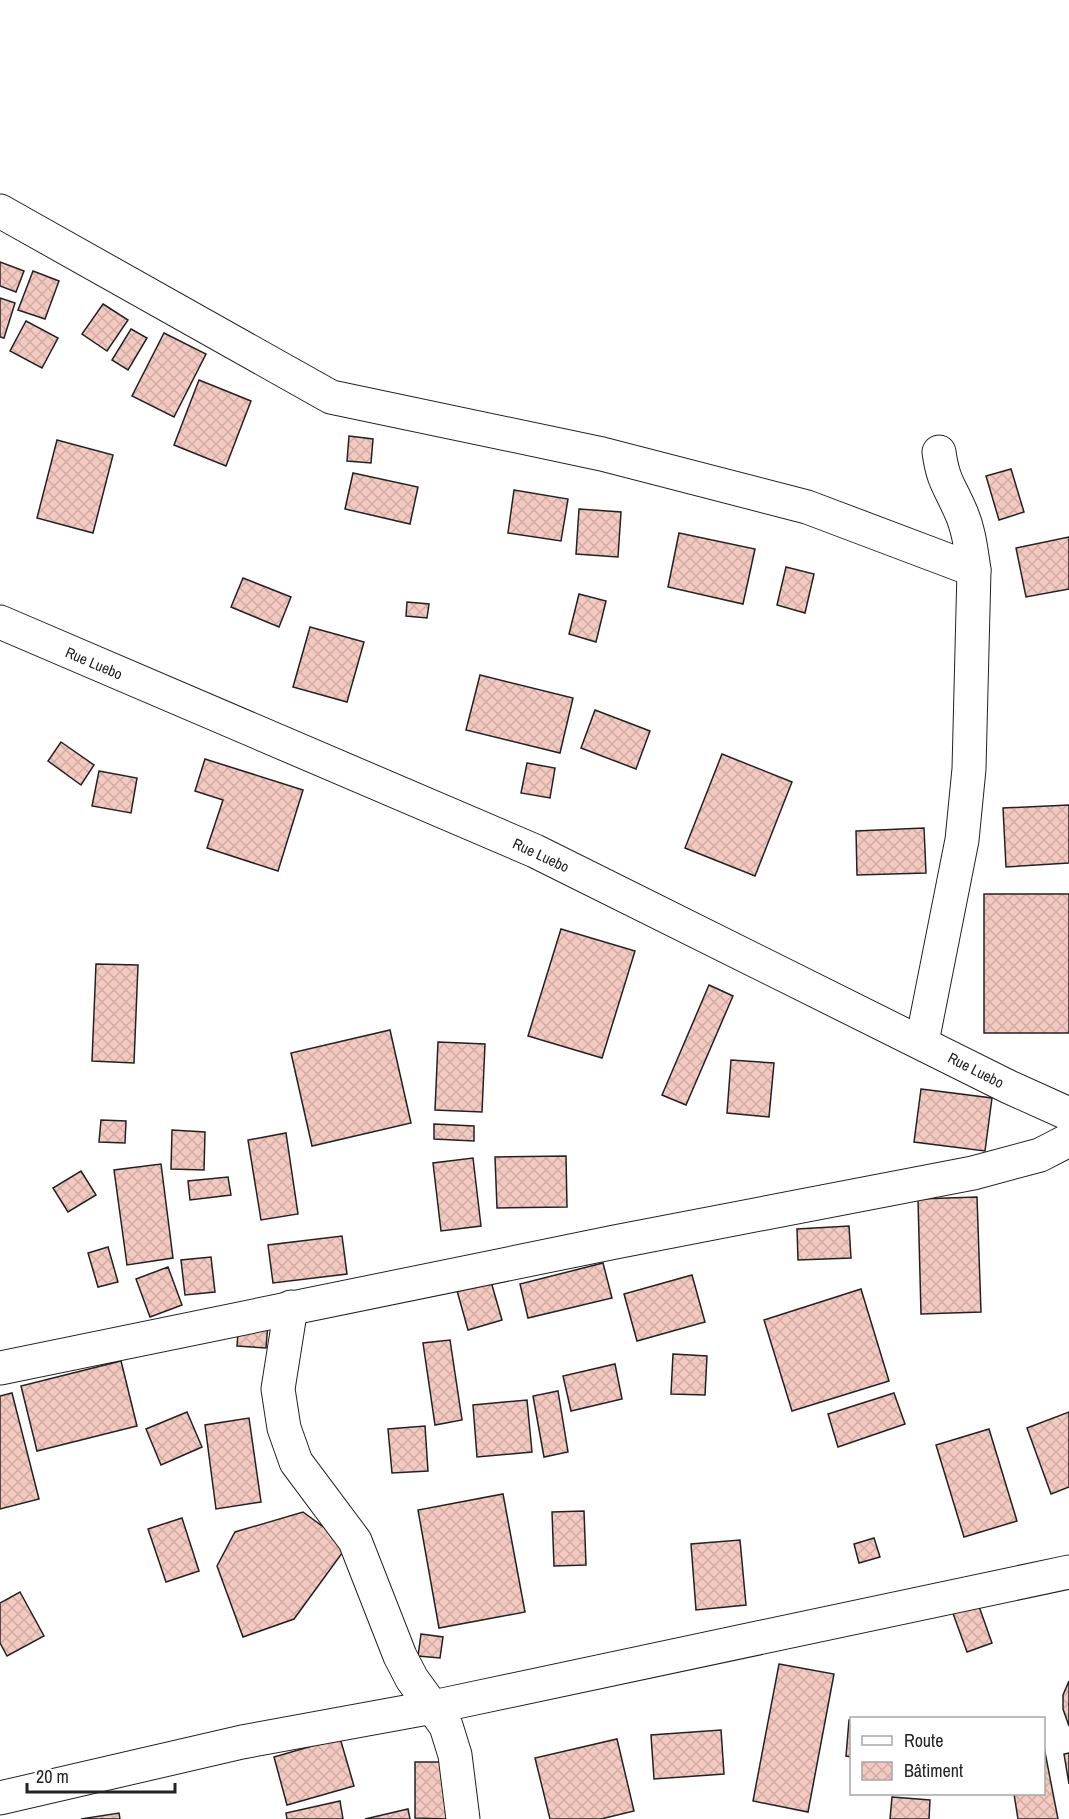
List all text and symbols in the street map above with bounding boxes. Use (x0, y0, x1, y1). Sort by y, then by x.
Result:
street label: Rue Luebo (62, 642, 126, 684)
street label: Rue Luebo (509, 833, 573, 877)
street label: Rue Luebo (944, 1047, 1008, 1093)
legend (850, 1717, 1045, 1795)
text: Route (904, 1728, 943, 1753)
scale bar (27, 1756, 176, 1794)
text: Bâtiment (904, 1758, 963, 1783)
text: 20 m (36, 1764, 69, 1789)

